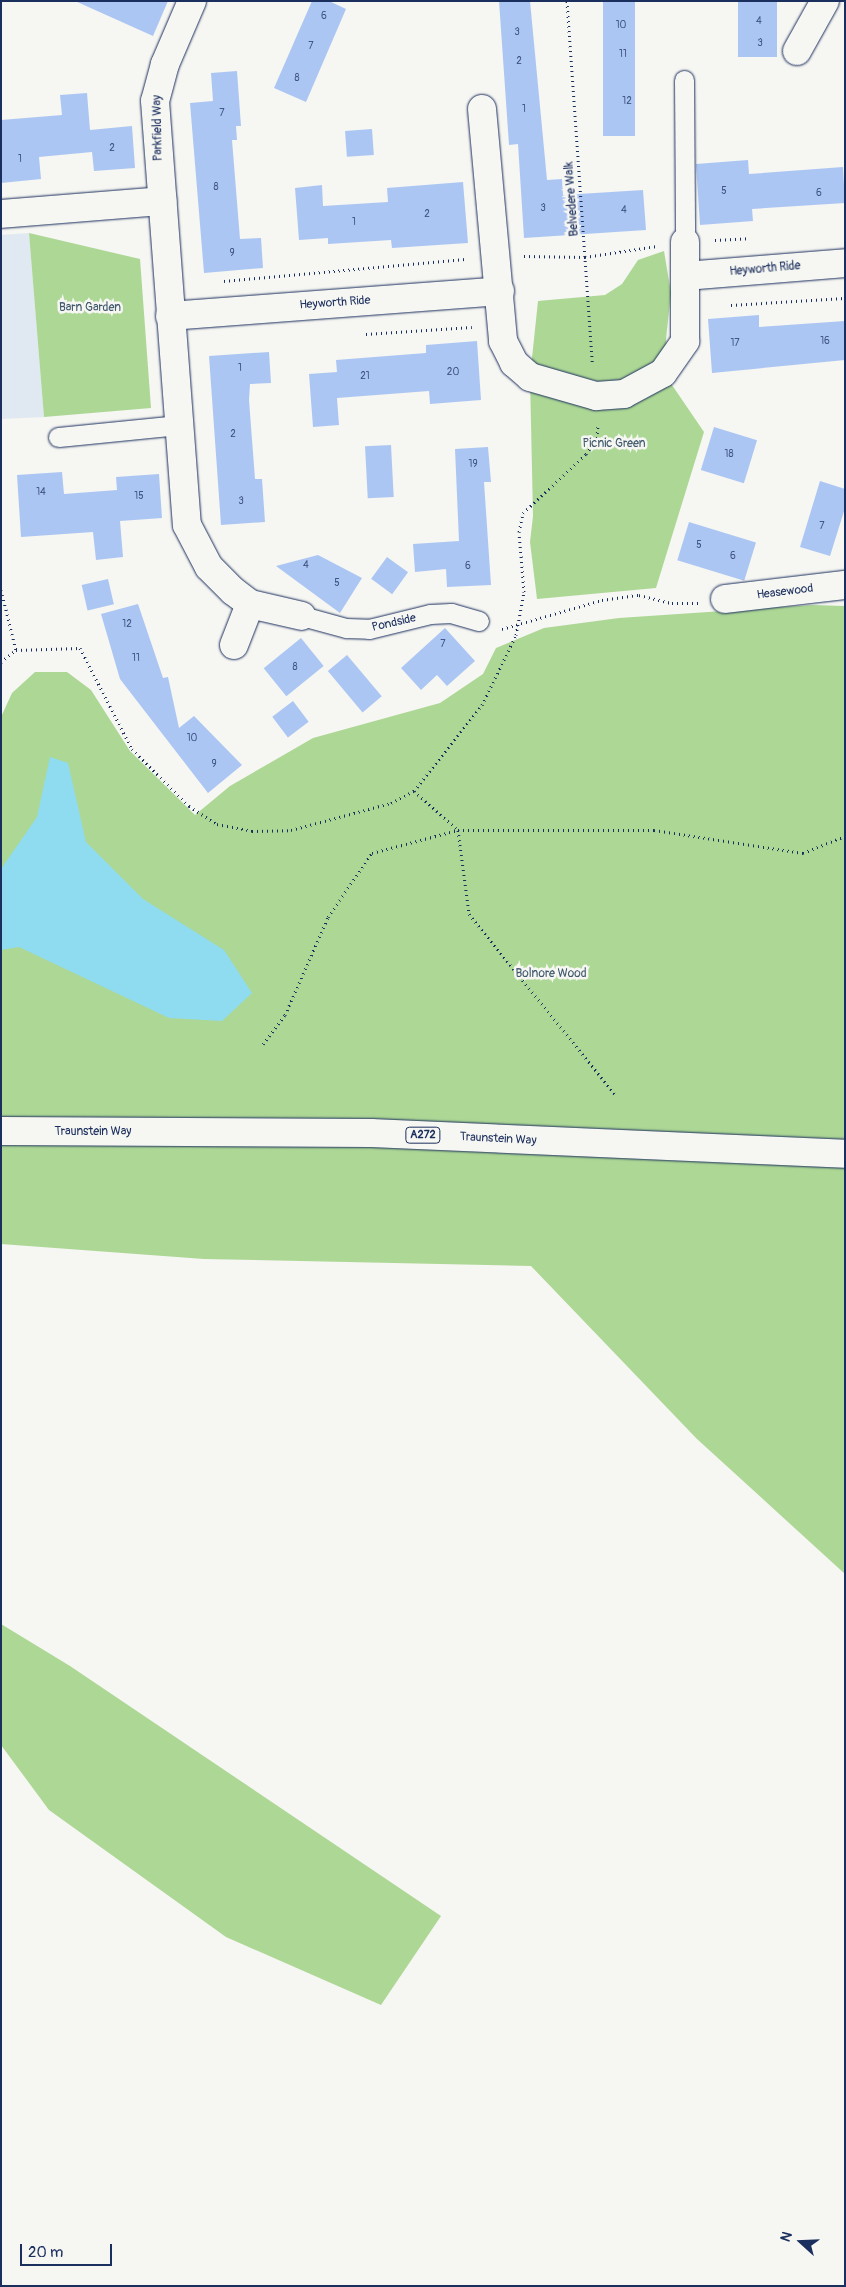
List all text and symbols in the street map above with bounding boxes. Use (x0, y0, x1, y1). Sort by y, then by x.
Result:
house number: 6 (321, 11, 327, 23)
house number: 4 (756, 16, 762, 28)
house number: 10 (616, 20, 626, 32)
house number: 3 (514, 27, 520, 39)
house number: 3 (757, 38, 763, 50)
house number: 7 (308, 41, 314, 53)
house number: 11 (619, 49, 627, 61)
house number: 2 (516, 56, 522, 68)
house number: 8 (294, 73, 300, 85)
street label: Parkfield Way (150, 95, 166, 161)
house number: 12 (622, 96, 632, 108)
house number: 1 (522, 104, 526, 116)
house number: 7 (219, 108, 225, 120)
house number: 2 (109, 143, 115, 155)
house number: 1 (18, 154, 22, 166)
street label: Belvedere Walk (562, 161, 582, 237)
house number: 8 (213, 182, 219, 194)
house number: 5 (721, 186, 727, 198)
house number: 6 (816, 188, 822, 200)
house number: 3 (540, 203, 546, 215)
house number: 4 (621, 205, 627, 217)
house number: 2 (424, 209, 430, 221)
house number: 1 (352, 217, 356, 229)
house number: 9 (229, 248, 235, 260)
street label: Heyworth Ride (729, 259, 801, 279)
street label: Heyworth Ride (299, 293, 371, 313)
park label: Barn Garden (59, 301, 121, 315)
house number: 16 (820, 336, 830, 348)
house number: 17 (730, 338, 740, 350)
house number: 1 (238, 363, 242, 375)
house number: 20 (447, 367, 459, 379)
house number: 21 (360, 371, 370, 383)
house number: 2 (230, 429, 236, 441)
park label: Picnic Green (583, 437, 645, 451)
house number: 18 (725, 449, 733, 461)
house number: 19 (468, 459, 478, 471)
house number: 14 (36, 487, 46, 499)
house number: 15 (134, 491, 144, 503)
house number: 3 (238, 496, 244, 508)
house number: 7 (819, 521, 825, 533)
house number: 5 (696, 540, 702, 552)
house number: 6 (730, 551, 736, 563)
house number: 4 (303, 560, 309, 572)
house number: 6 (465, 561, 471, 573)
house number: 5 (334, 578, 340, 590)
street label: Heasewood (756, 581, 814, 603)
street label: Pondside (370, 611, 418, 635)
house number: 12 (122, 619, 132, 631)
house number: 7 (440, 639, 446, 651)
house number: 11 (132, 653, 140, 665)
house number: 8 (292, 662, 298, 674)
house number: 10 (187, 733, 197, 745)
house number: 9 (211, 759, 217, 771)
park label: Bolnore Wood (515, 967, 587, 981)
street label: Traunstein Way (55, 1125, 131, 1139)
road number: A272 (404, 1126, 442, 1144)
street label: Traunstein Way (459, 1130, 537, 1148)
north arrow (776, 2217, 826, 2267)
text: N (777, 2229, 796, 2244)
scale bar (22, 2234, 115, 2266)
text: 20 m (28, 2243, 63, 2262)

